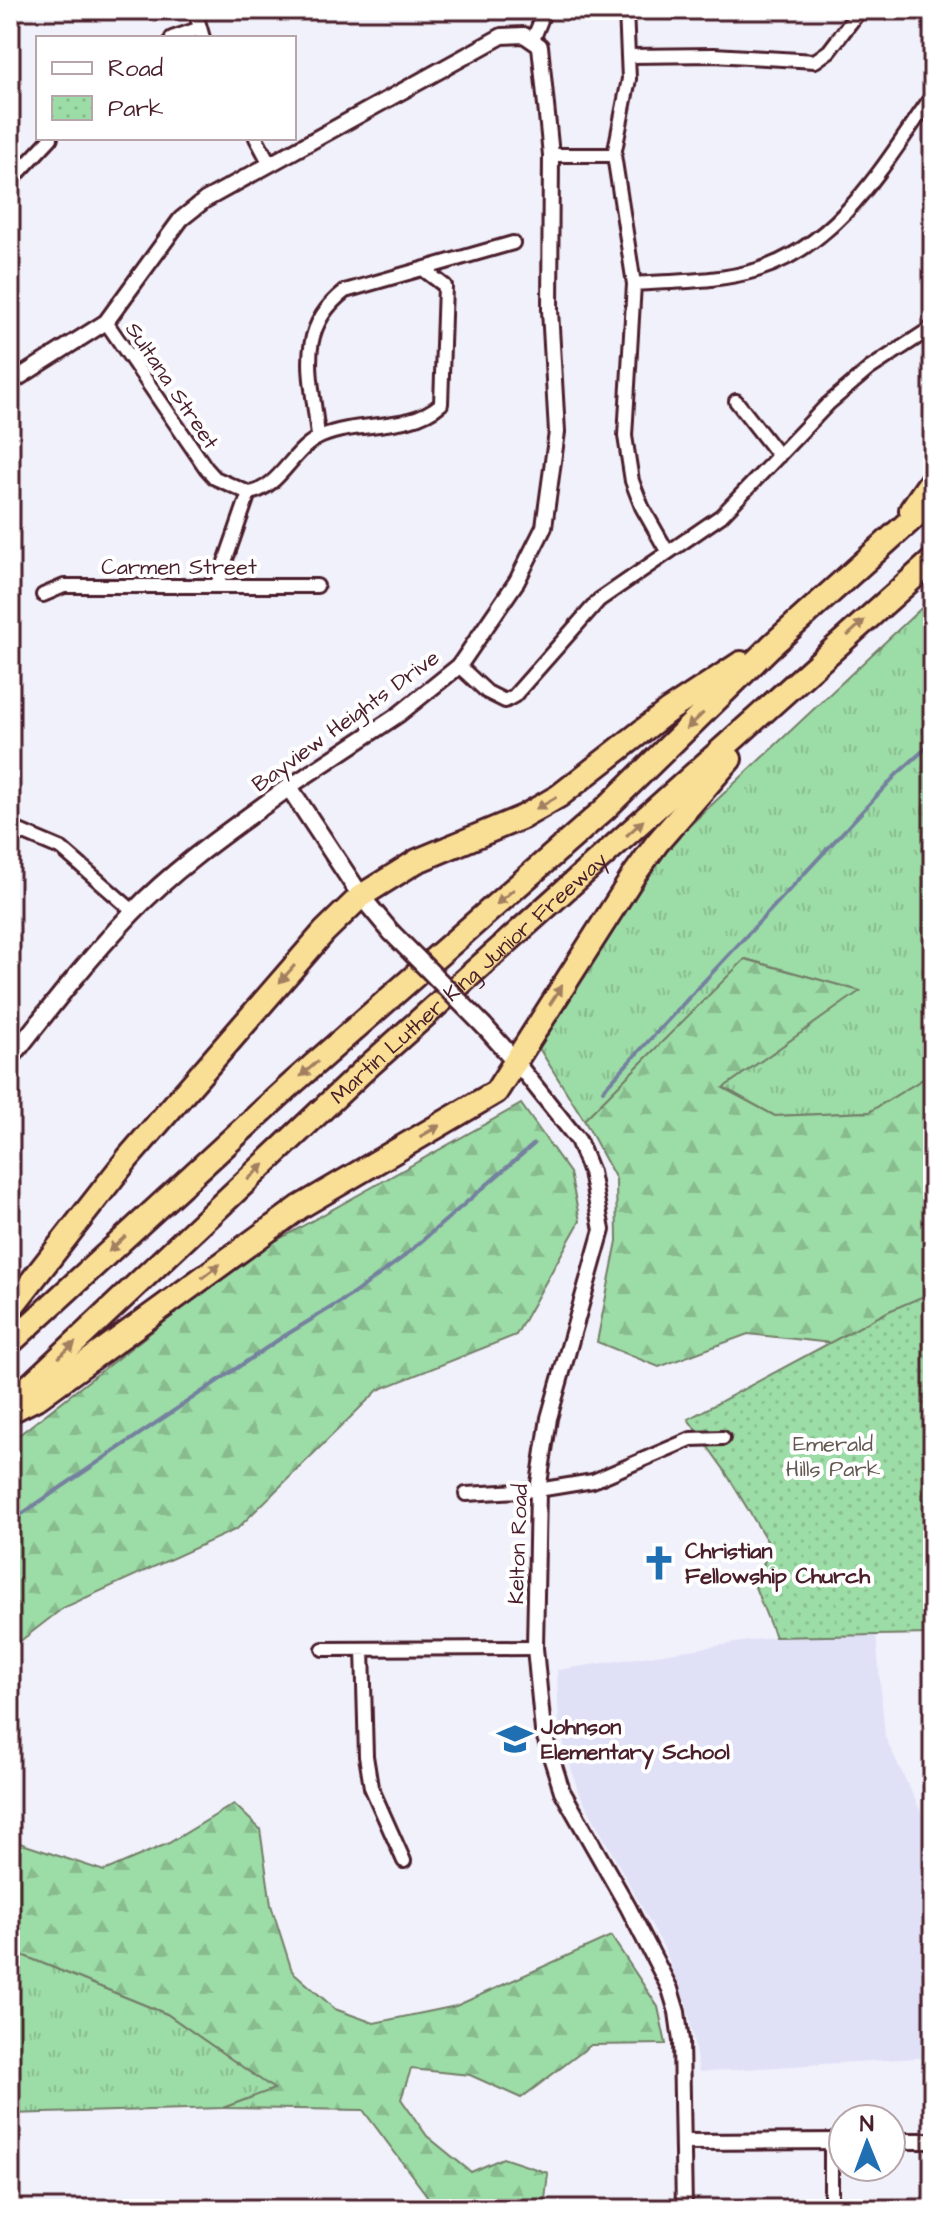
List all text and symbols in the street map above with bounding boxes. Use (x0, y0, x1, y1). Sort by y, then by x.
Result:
legend (36, 36, 296, 140)
text: Road (108, 52, 163, 86)
text: Park (108, 92, 164, 126)
street label: Sultana Street (118, 316, 226, 456)
street label: Carmen Street (101, 552, 257, 583)
one-way arrow (846, 620, 865, 638)
street label: Bayview Heights Drive (246, 643, 447, 801)
one-way arrow (686, 711, 705, 729)
one-way arrow (535, 796, 558, 810)
one-way arrow (626, 820, 645, 838)
street label: Martin Luther King Junior Freeway (324, 845, 615, 1111)
one-way arrow (495, 888, 515, 905)
one-way arrow (279, 964, 297, 984)
one-way arrow (548, 984, 563, 1006)
one-way arrow (299, 1059, 319, 1077)
one-way arrow (419, 1124, 441, 1138)
one-way arrow (246, 1164, 265, 1182)
one-way arrow (108, 1235, 127, 1253)
one-way arrow (201, 1263, 222, 1279)
one-way arrow (57, 1342, 76, 1360)
park label: Emerald Hills Park (786, 1429, 881, 1485)
street label: Kelton Road (501, 1483, 536, 1605)
place label: Christian Fellowship Church (685, 1536, 871, 1592)
church icon: Christian Fellowship Church (640, 1544, 678, 1582)
place label: Johnson Elementary School (540, 1712, 730, 1770)
school or university icon: Johnson Elementary School (496, 1720, 534, 1758)
north arrow (827, 2103, 907, 2183)
text: N (860, 2109, 874, 2140)

